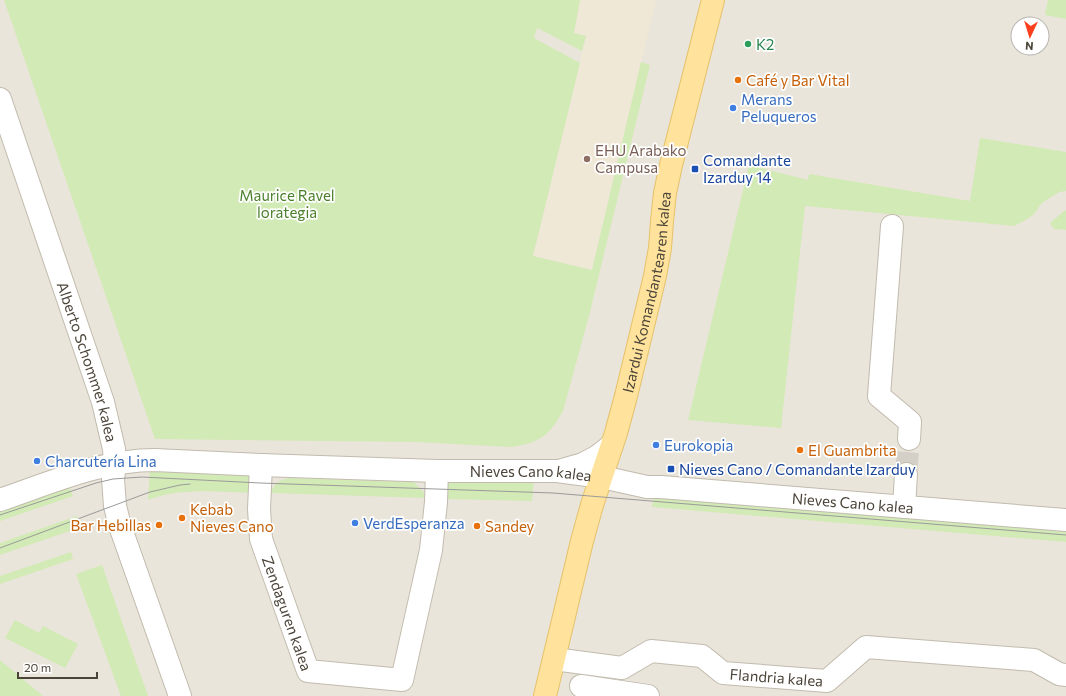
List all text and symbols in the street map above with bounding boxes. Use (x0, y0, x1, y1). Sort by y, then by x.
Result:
north arrow (1010, 16, 1050, 56)
place label: K2 (756, 35, 774, 53)
marker: K2 (743, 39, 753, 49)
text: N (1025, 40, 1034, 53)
place label: Café y Bar Vital (746, 71, 849, 89)
marker: Café y Bar Vital (733, 75, 743, 85)
place label: Merans Peluqueros (741, 90, 817, 125)
marker: Merans Peluqueros (728, 103, 738, 113)
place label: EHU Arabako Campusa (595, 141, 687, 176)
place label: Comandante Izarduy 14 (703, 151, 791, 186)
marker: EHU Arabako Campusa (582, 154, 592, 164)
marker: Comandante Izarduy 14 (690, 164, 700, 174)
park label: Maurice Ravel lorategia (239, 186, 335, 221)
street label: Izardui Komandantearen kalea (618, 191, 674, 395)
street label: Alberto Schommer kalea (54, 279, 121, 444)
place label: Eurokopia (664, 436, 733, 454)
marker: Eurokopia (651, 440, 661, 450)
place label: El Guambrita (808, 441, 897, 459)
marker: El Guambrita (795, 445, 805, 455)
place label: Charcutería Lina (45, 452, 157, 470)
marker: Charcutería Lina (32, 456, 42, 466)
place label: Nieves Cano / Comandante Izarduy (679, 460, 916, 478)
street label: Nieves Cano kalea (470, 462, 593, 485)
marker: Nieves Cano / Comandante Izarduy (666, 464, 676, 474)
street label: Nieves Cano kalea (791, 489, 914, 517)
place label: Kebab Nieves Cano (190, 500, 274, 535)
marker: Kebab Nieves Cano (177, 513, 187, 523)
place label: VerdEsperanza (363, 514, 465, 532)
place label: Bar Hebillas (70, 516, 151, 534)
place label: Sandey (485, 517, 535, 535)
marker: VerdEsperanza (350, 518, 360, 528)
marker: Bar Hebillas (154, 520, 164, 530)
marker: Sandey (472, 521, 482, 531)
street label: Zendaguren kalea (259, 554, 316, 673)
scale bar (18, 654, 97, 680)
text: 20 m (24, 660, 51, 674)
street label: Flandria kalea (729, 665, 824, 690)

